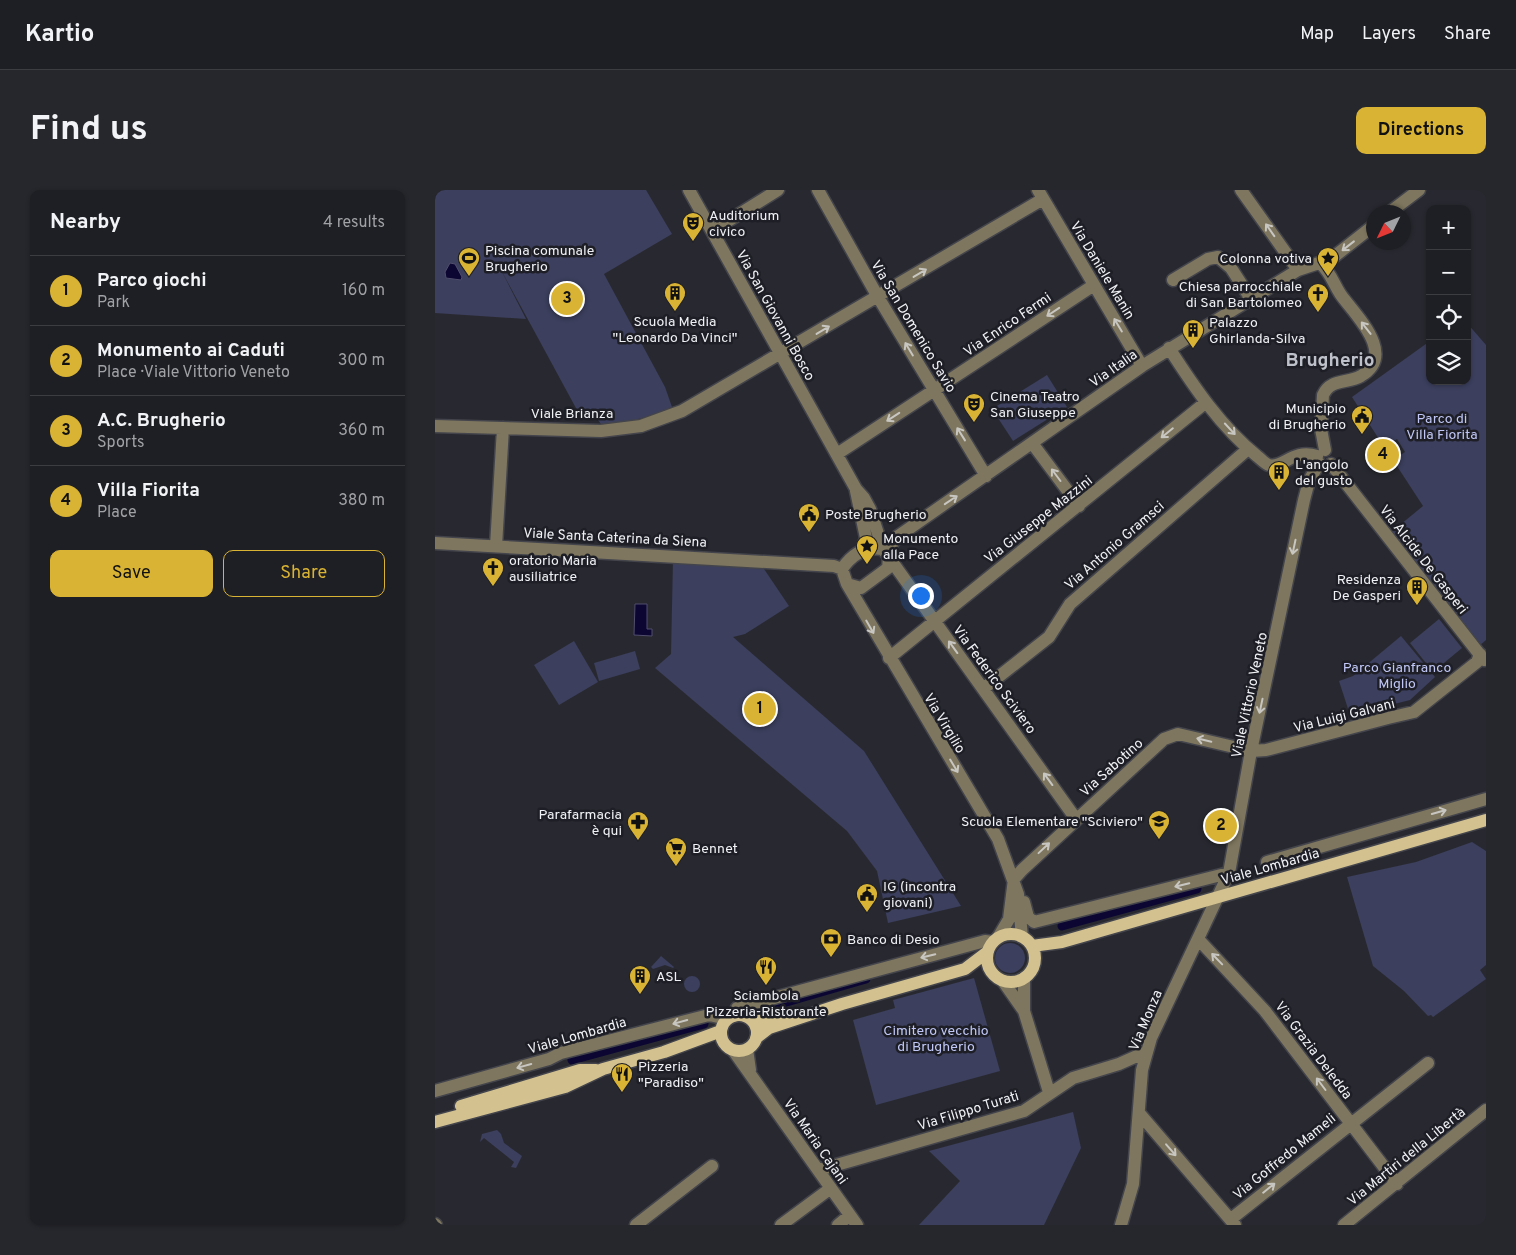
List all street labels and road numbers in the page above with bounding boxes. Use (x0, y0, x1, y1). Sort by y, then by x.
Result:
street label: Via Daniele Manin (1066, 219, 1138, 323)
street label: Via San Giovanni Bosco (732, 247, 818, 384)
street label: Via San Domenico Savio (866, 258, 959, 396)
street label: Via Enrico Fermi (961, 290, 1055, 361)
street label: Via Italia (1087, 347, 1141, 392)
street label: Viale Brianza (531, 406, 613, 423)
street label: Via Giuseppe Mazzini (981, 473, 1096, 568)
street label: Via Antonio Gramsci (1062, 498, 1168, 594)
street label: Via Alcide De Gasperi (1375, 502, 1471, 618)
street label: Viale Santa Caterina da Siena (523, 525, 707, 552)
street label: Via Federico Sciviero (949, 622, 1039, 738)
street label: Viale Vittorio Veneto (1229, 631, 1272, 760)
street label: Via Virgilio (919, 691, 968, 757)
street label: Via Luigi Galvani (1292, 696, 1397, 737)
street label: Via Sabotino (1077, 735, 1147, 801)
street label: Viale Lombardia (1219, 845, 1322, 890)
street label: Via Monza (1126, 987, 1167, 1054)
street label: Via Grazia Deledda (1270, 999, 1355, 1103)
street label: Viale Lombardia (526, 1014, 629, 1059)
street label: Via Filippo Turati (916, 1088, 1021, 1135)
street label: Via Maria Cajani (779, 1096, 851, 1188)
street label: Via Martiri della Libertà (1345, 1104, 1469, 1210)
street label: Via Goffredo Mameli (1230, 1111, 1340, 1204)

